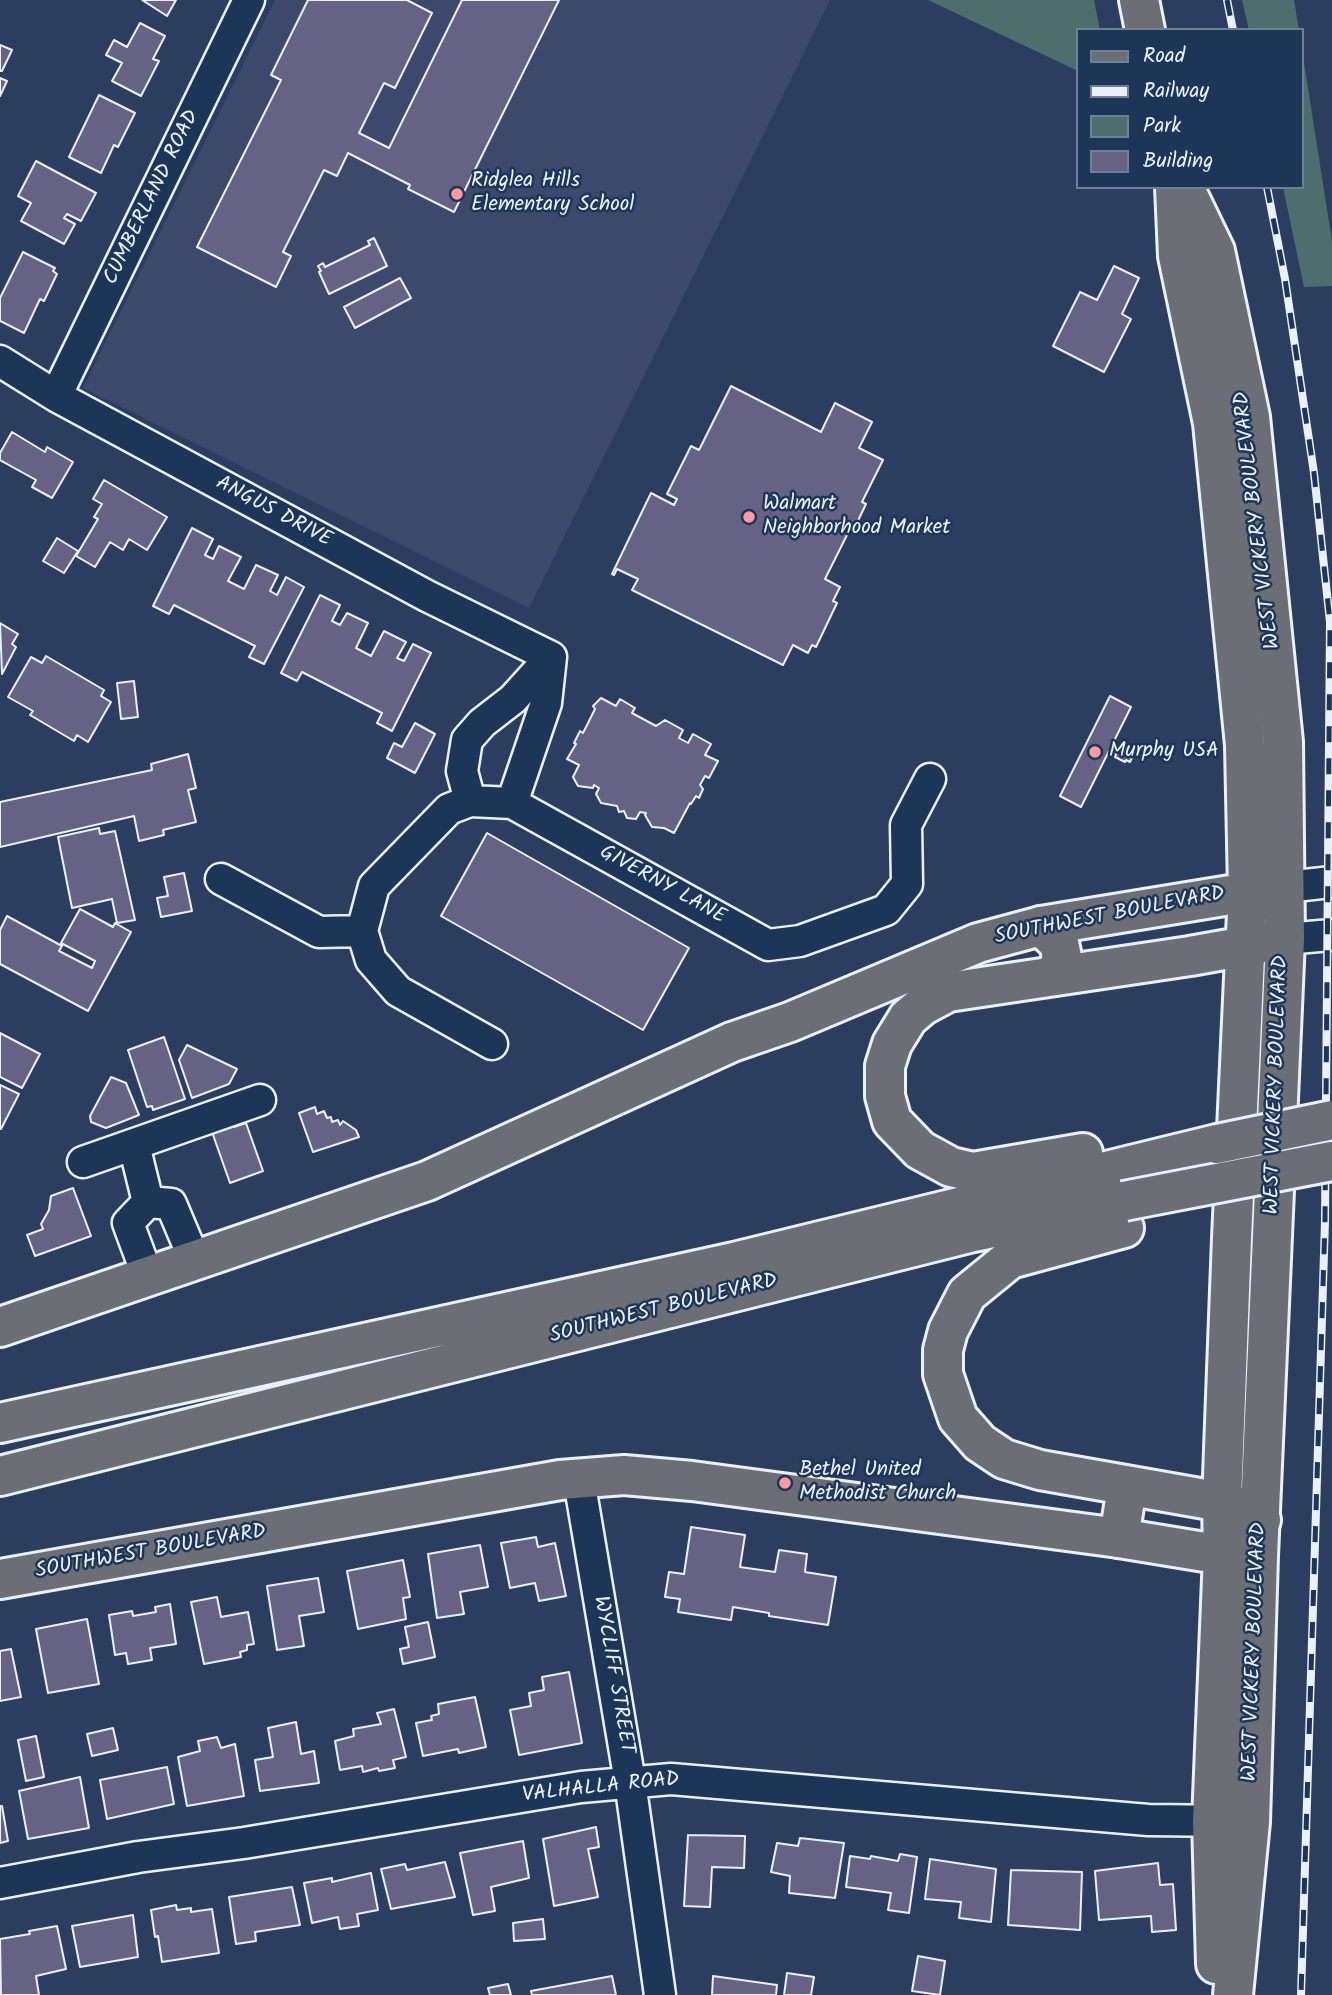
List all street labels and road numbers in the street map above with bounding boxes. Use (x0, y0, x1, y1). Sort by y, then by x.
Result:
street label: CUMBERLAND ROAD (100, 106, 206, 290)
street label: WEST VICKERY BOULEVARD (1231, 390, 1287, 650)
street label: ANGUS DRIVE (211, 472, 335, 554)
street label: GIVERNY LANE (594, 841, 730, 931)
street label: SOUTHWEST BOULEVARD (993, 882, 1227, 952)
street label: WEST VICKERY BOULEVARD (1261, 955, 1295, 1215)
street label: SOUTHWEST BOULEVARD (548, 1270, 780, 1350)
street label: SOUTHWEST BOULEVARD (34, 1520, 268, 1586)
street label: WEST VICKERY BOULEVARD (1239, 1522, 1273, 1782)
street label: WYCLIFF STREET (586, 1594, 638, 1756)
street label: VALHALLA ROAD (521, 1768, 681, 1810)

